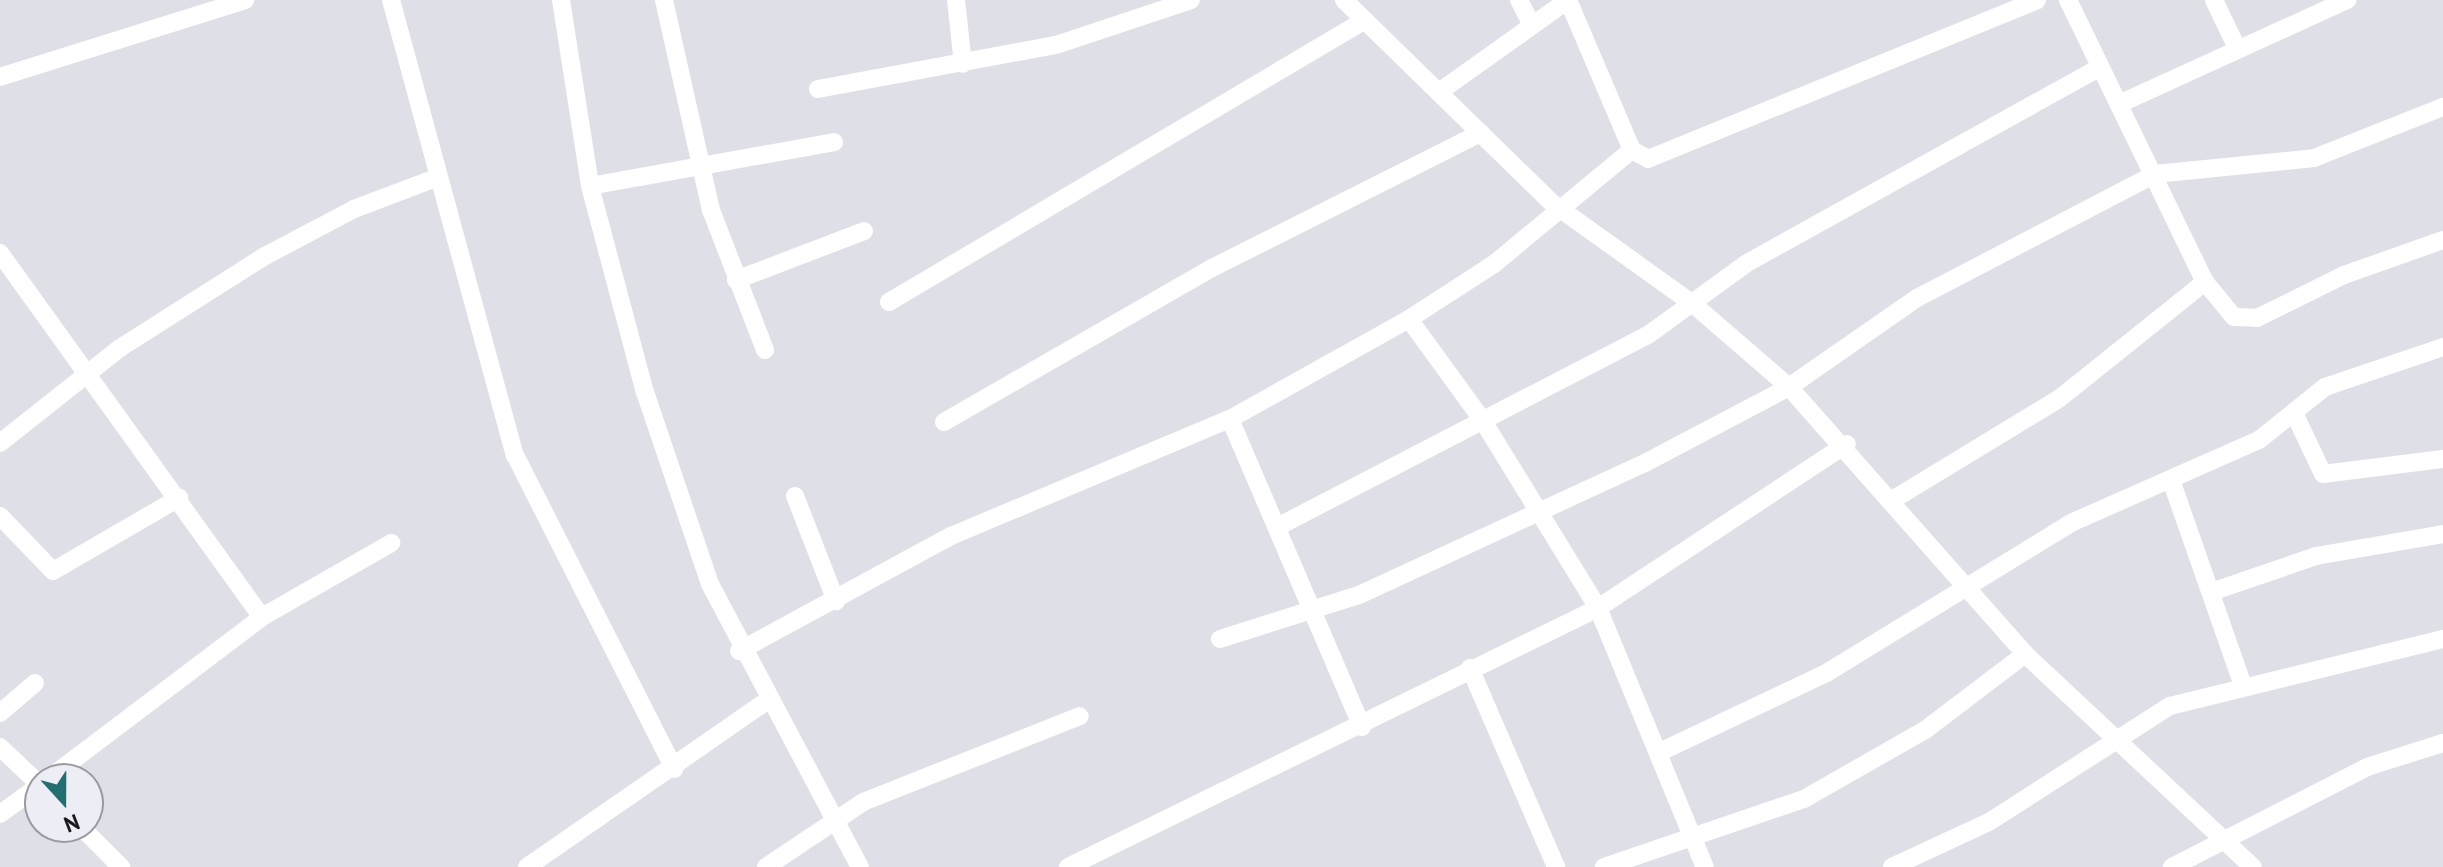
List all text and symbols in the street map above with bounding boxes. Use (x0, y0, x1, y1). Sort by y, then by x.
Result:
north arrow (24, 763, 104, 843)
text: N (60, 808, 84, 839)

